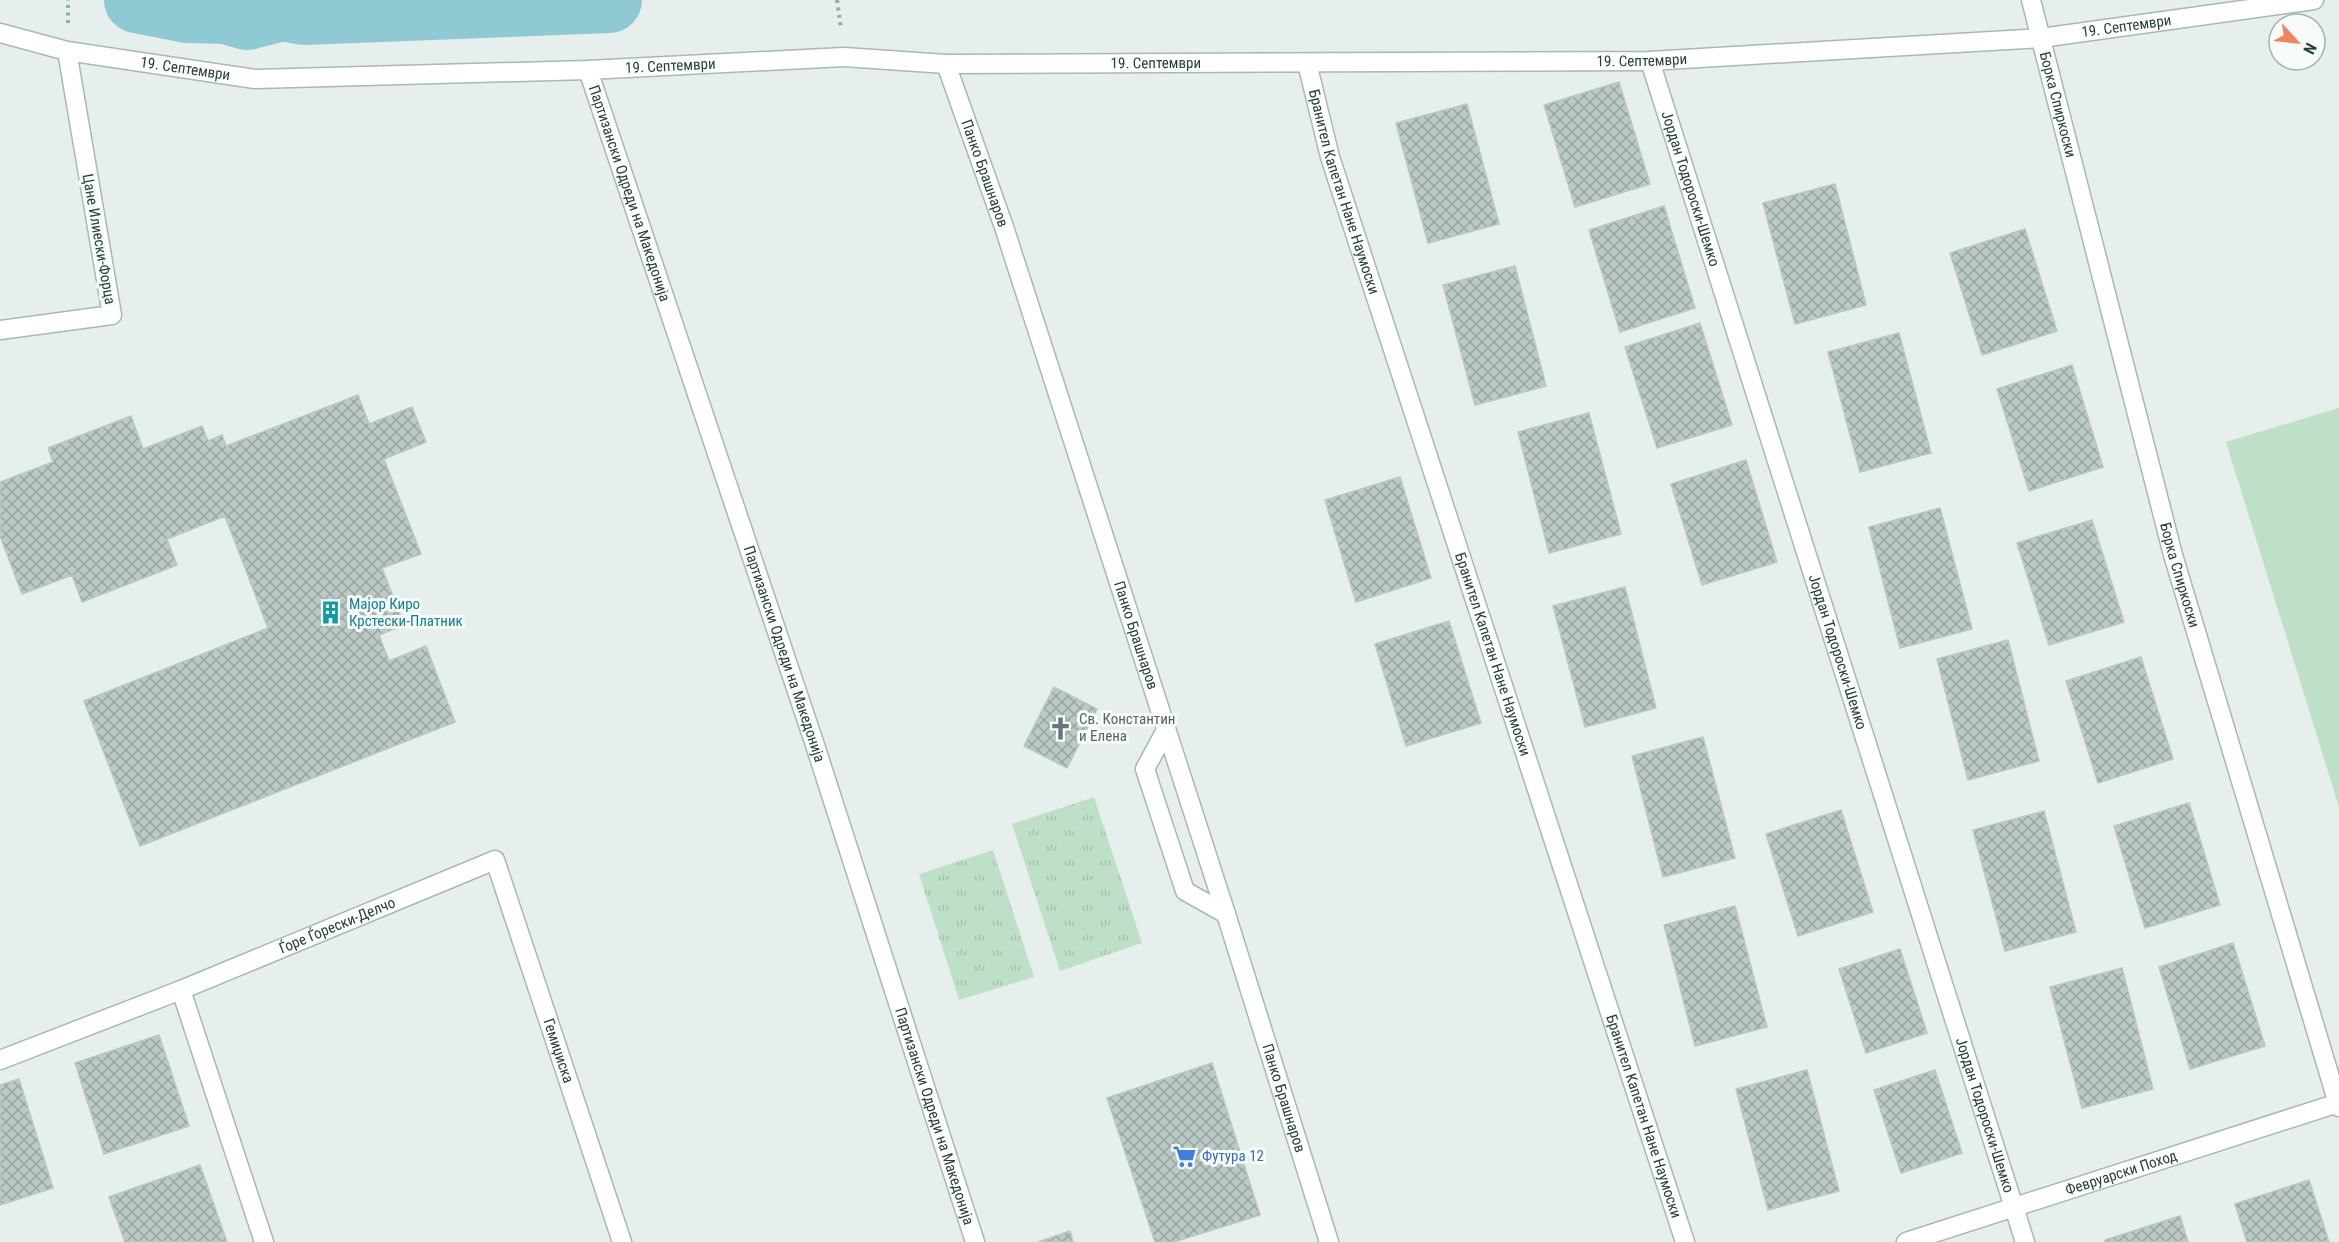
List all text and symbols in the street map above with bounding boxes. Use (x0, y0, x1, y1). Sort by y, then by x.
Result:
street label: 19. Септември (2080, 11, 2172, 41)
north arrow (2267, 12, 2327, 72)
text: N (2299, 40, 2321, 57)
street label: 19. Септември (1597, 50, 1688, 70)
street label: Борка Спиркоски (2036, 50, 2080, 159)
street label: 19. Септември (139, 53, 231, 84)
street label: 19. Септември (1111, 54, 1201, 72)
street label: 19. Септември (625, 55, 716, 77)
street label: Партизански Одреди на Македонија (585, 83, 674, 304)
street label: Бранител Капетан Нане Наумоски (1305, 88, 1383, 296)
street label: Јордан Тодороски-Шемко (1657, 109, 1724, 269)
street label: Панко Брашнаров (957, 117, 1012, 229)
street label: Цане Илиески-Форца (79, 172, 119, 306)
street label: Борка Спиркоски (2156, 521, 2203, 630)
street label: Партизански Одреди на Македонија (740, 543, 829, 764)
street label: Бранител Капетан Нане Наумоски (1451, 550, 1534, 758)
street label: Јордан Тодороски-Шемко (1805, 572, 1871, 732)
street label: Панко Брашнаров (1110, 579, 1162, 692)
place label: Мајор Киро Крстески-Платник (349, 595, 463, 630)
building icon: Мајор Киро Крстески-Платник (318, 600, 344, 626)
place label: Св. Константин и Елена (1079, 710, 1175, 745)
church icon: Св. Константин и Елена (1048, 715, 1074, 741)
street label: Ѓоре Ѓорески-Делчо (276, 893, 398, 957)
street label: Партизански Одреди на Македонија (891, 1005, 978, 1227)
street label: Бранител Капетан Нане Наумоски (1602, 1012, 1686, 1220)
street label: Гемиџиска (539, 1016, 578, 1085)
street label: Јордан Тодороски-Шемко (1952, 1035, 2018, 1195)
street label: Панко Брашнаров (1258, 1042, 1309, 1155)
supermarket icon: Футура 12 (1171, 1143, 1197, 1169)
street label: Февруарски Поход (2063, 1146, 2179, 1199)
place label: Футура 12 (1202, 1147, 1264, 1165)

